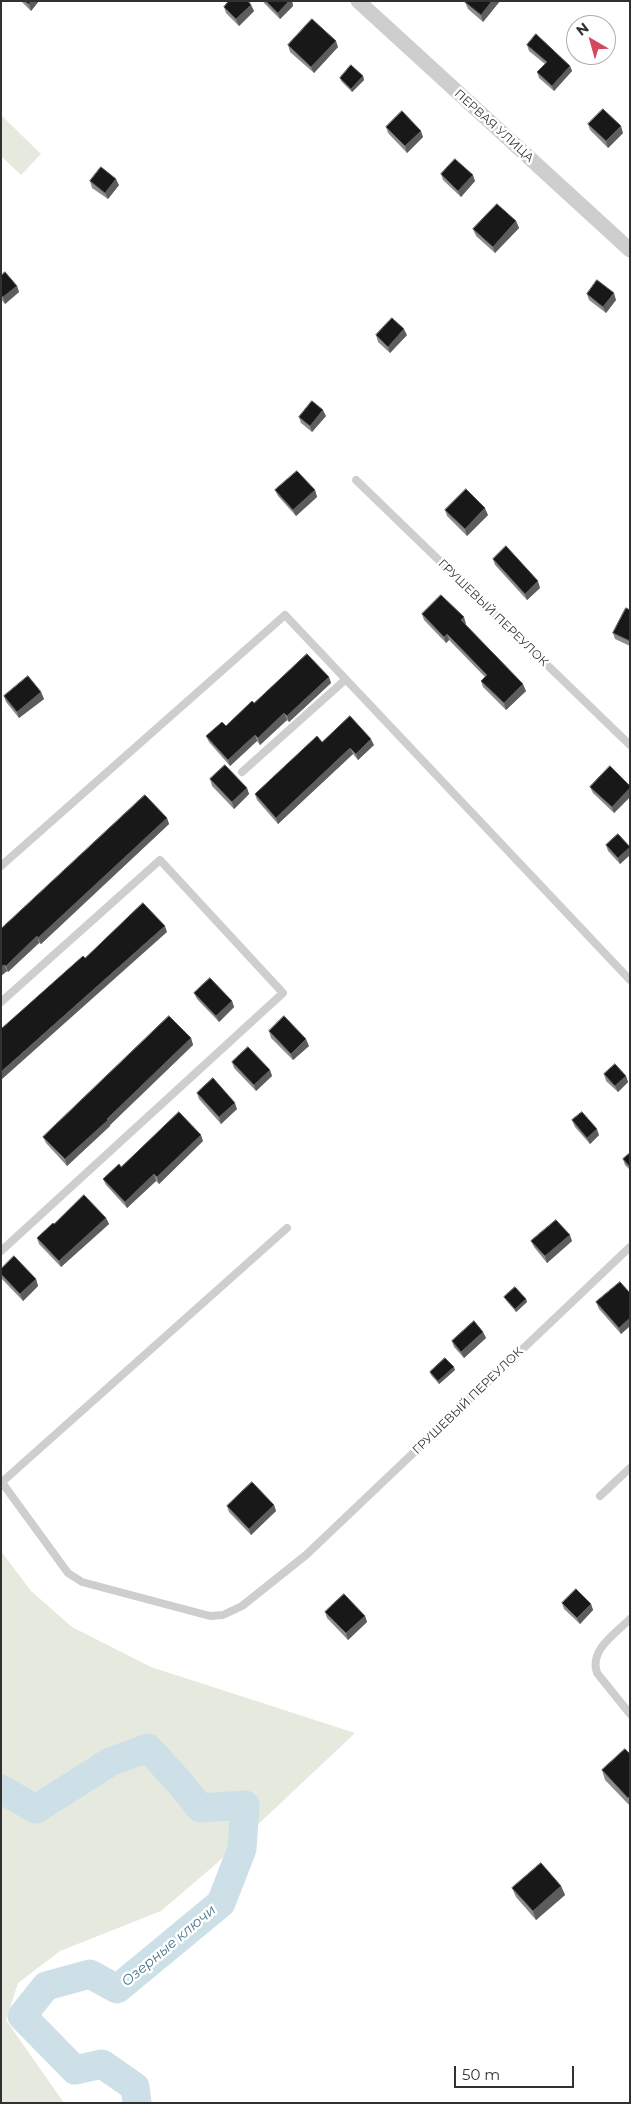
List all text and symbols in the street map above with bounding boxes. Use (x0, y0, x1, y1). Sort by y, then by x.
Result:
north arrow (566, 15, 616, 65)
text: N (572, 18, 592, 40)
street label: ПЕРВАЯ УЛИЦА (451, 87, 537, 165)
street label: ГРУШЕВЫЙ ПЕРЕУЛОК (435, 557, 551, 669)
street label: ГРУШЕВЫЙ ПЕРЕУЛОК (410, 1345, 526, 1457)
water label: Озерные ключи (119, 1902, 219, 1990)
scale bar (456, 2056, 576, 2088)
text: 50 m (462, 2065, 500, 2084)

